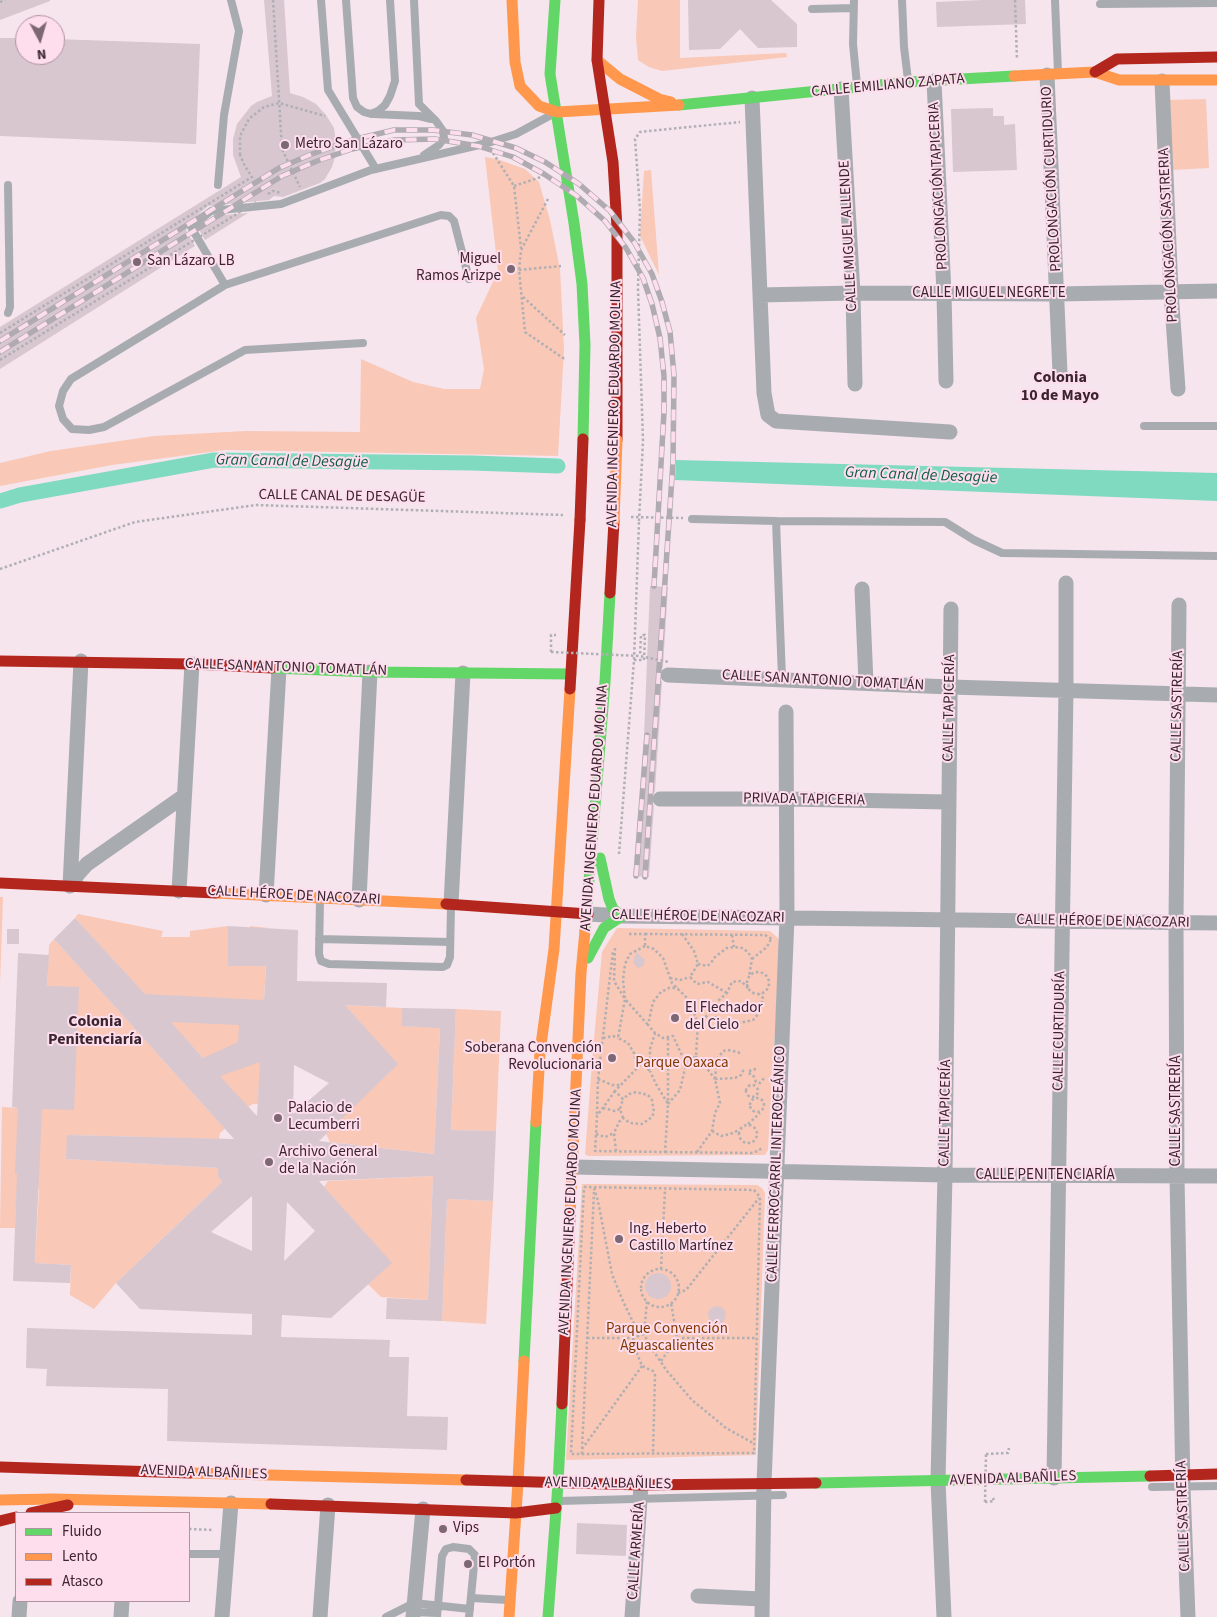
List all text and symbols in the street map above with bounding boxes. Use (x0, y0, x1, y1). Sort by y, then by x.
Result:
north arrow (15, 15, 65, 65)
text: N (36, 43, 47, 64)
street label: CALLE EMILIANO ZAPATA (811, 70, 965, 102)
street label: PROLONGACIÓN CURTIDURIO (1038, 86, 1066, 272)
street label: PROLONGACIÓNTAPICERIA (926, 102, 952, 270)
place label: Metro San Lázaro (295, 136, 403, 154)
marker: Metro San Lázaro (279, 139, 291, 151)
street label: PROLONGACIÓN SASTRERIA (1155, 147, 1183, 323)
street label: CALLE MIGUEL ALLENDE (836, 160, 862, 312)
place label: Miguel Ramos Arizpe (416, 251, 501, 286)
place label: San Lázaro LB (147, 253, 235, 271)
marker: San Lázaro LB (131, 256, 143, 268)
marker: Miguel Ramos Arizpe (505, 263, 517, 275)
street label: AVENIDA INGENIERO EDUARDO MOLINA (604, 281, 626, 527)
street label: CALLE MIGUEL NEGRETE (912, 285, 1066, 303)
district label: Colonia 10 de Mayo (1021, 368, 1099, 406)
water label: Gran Canal de Desagüe (216, 451, 368, 473)
water label: Gran Canal de Desagüe (844, 464, 998, 488)
street label: CALLE CANAL DE DESAGÜE (258, 487, 426, 507)
street label: CALLE SASTRERÍA (1168, 650, 1188, 762)
street label: CALLE TAPICERÍA (940, 654, 960, 762)
street label: CALLE SAN ANTONIO TOMATLÁN (185, 655, 387, 681)
street label: CALLE SAN ANTONIO TOMATLÁN (722, 667, 924, 695)
street label: AVENIDA INGENIERO EDUARDO MOLINA (577, 684, 613, 932)
street label: PRIVADA TAPICERIA (743, 790, 865, 810)
street label: CALLE HÉROE DE NACOZARI (207, 882, 381, 910)
street label: CALLE HÉROE DE NACOZARI (611, 906, 785, 928)
street label: CALLE HÉROE DE NACOZARI (1016, 911, 1190, 933)
street label: CALLE CURTIDURÍA (1050, 971, 1070, 1091)
place label: El Flechador del Cielo (685, 1000, 763, 1035)
district label: Colonia Penitenciaría (48, 1012, 142, 1050)
marker: El Flechador del Cielo (669, 1012, 681, 1024)
place label: Soberana Convención Revolucionaria (465, 1040, 602, 1075)
street label: CALLE FERROCARRIL INTEROCEÁNICO (764, 1045, 790, 1283)
marker: Soberana Convención Revolucionaria (606, 1052, 618, 1064)
park label: Parque Oaxaca (635, 1055, 729, 1073)
street label: CALLE SASTRERÍA (1168, 1055, 1186, 1167)
street label: CALLE TAPICERÍA (936, 1059, 956, 1167)
street label: AVENIDA INGENIERO EDUARDO MOLINA (556, 1088, 586, 1336)
place label: Palacio de Lecumberri (288, 1100, 360, 1135)
marker: Palacio de Lecumberri (272, 1112, 284, 1124)
place label: Archivo General de la Nación (279, 1144, 378, 1179)
marker: Archivo General de la Nación (263, 1156, 275, 1168)
street label: CALLE PENITENCIARÍA (975, 1167, 1115, 1185)
place label: Ing. Heberto Castillo Martínez (629, 1221, 733, 1256)
marker: Ing. Heberto Castillo Martínez (613, 1233, 625, 1245)
park label: Parque Convención Aguascalientes (606, 1321, 728, 1356)
street label: CALLE SASTRERÍA (1173, 1460, 1195, 1572)
street label: AVENIDA ALBAÑILES (140, 1462, 268, 1484)
street label: AVENIDA ALBAÑILES (949, 1468, 1077, 1490)
street label: AVENIDA ALBAÑILES (545, 1474, 671, 1494)
street label: CALLE ARMERÍA (625, 1501, 649, 1601)
legend (15, 1512, 190, 1602)
place label: Vips (453, 1520, 479, 1538)
text: Fluido (62, 1521, 102, 1542)
marker: Vips (437, 1523, 449, 1535)
text: Lento (62, 1546, 98, 1567)
place label: El Portón (478, 1555, 535, 1573)
marker: El Portón (462, 1558, 474, 1570)
text: Atasco (62, 1571, 103, 1592)

